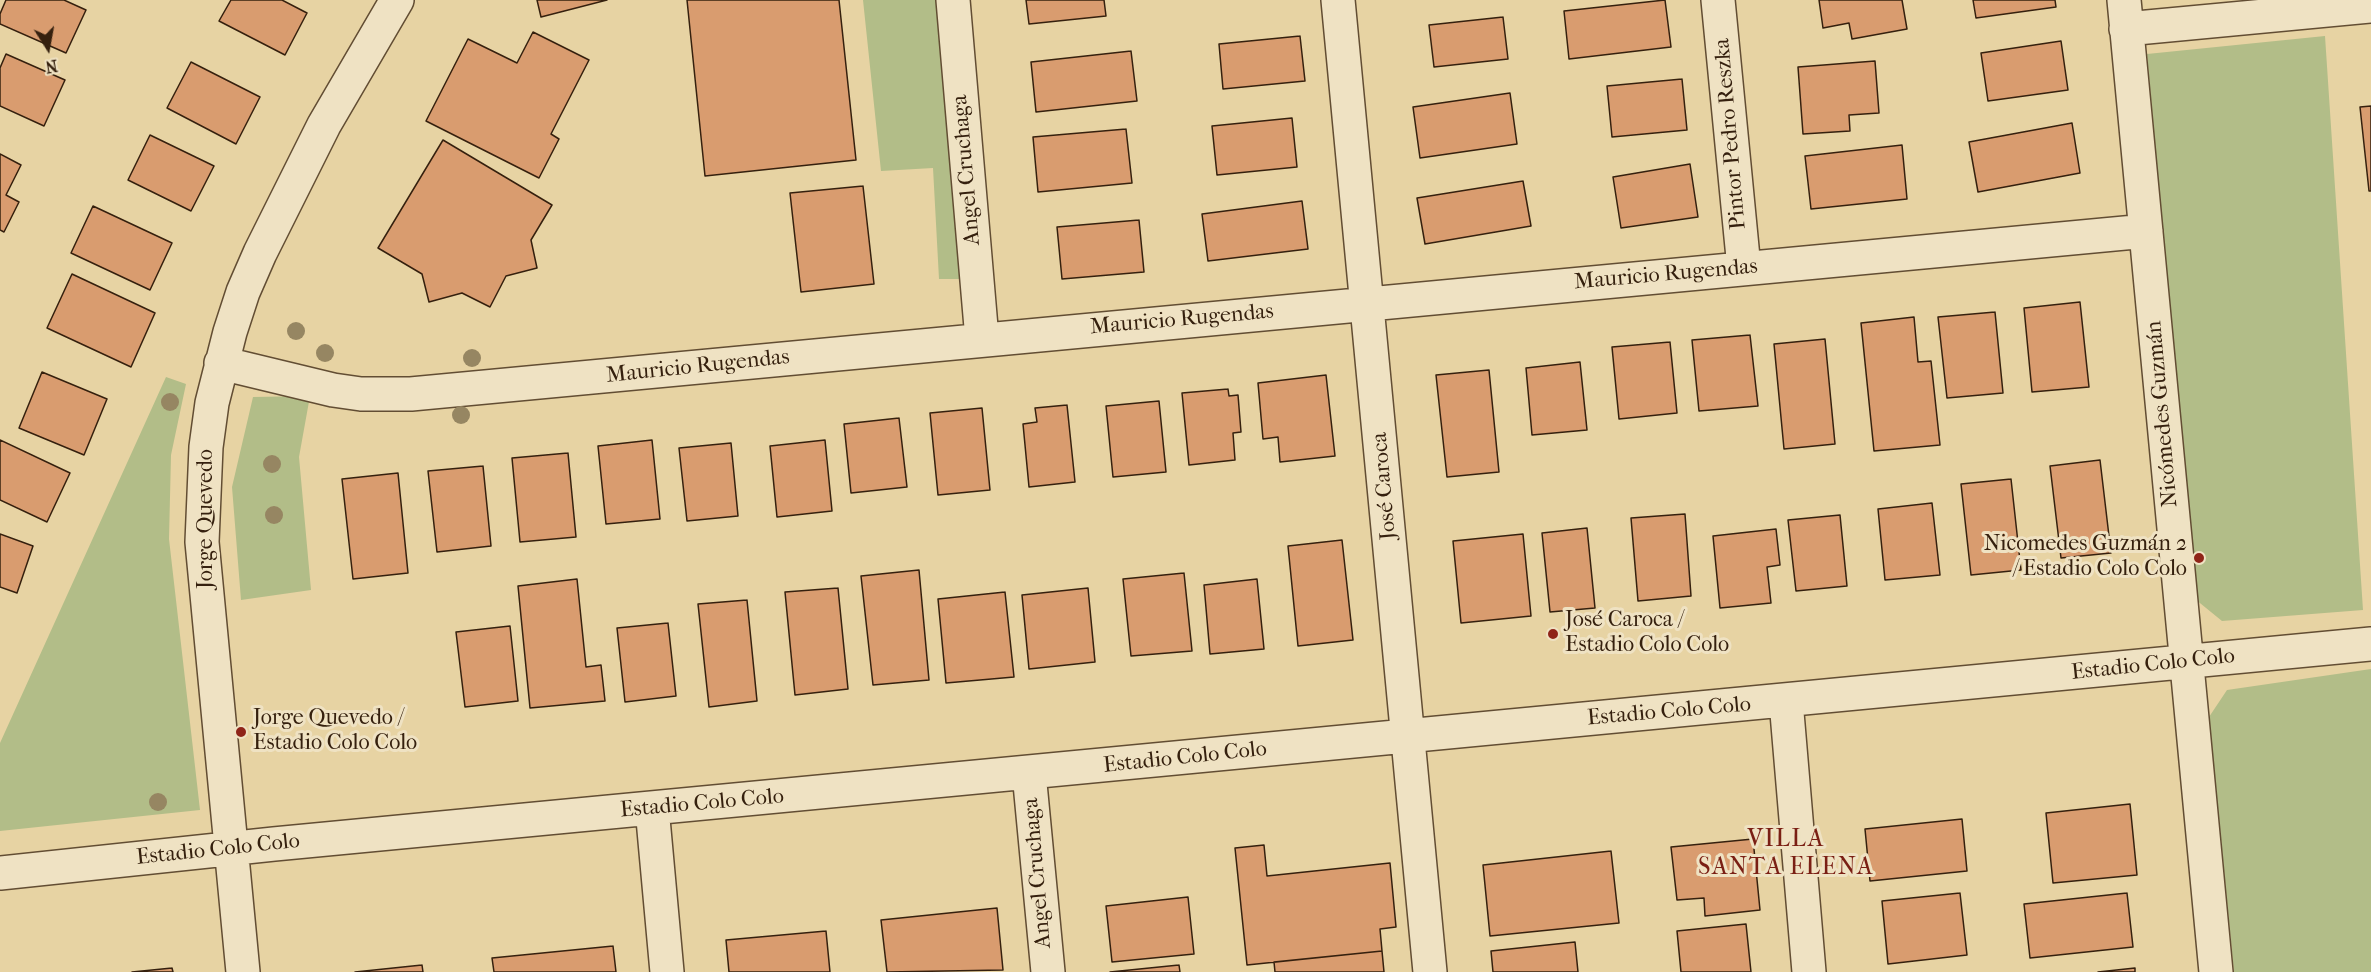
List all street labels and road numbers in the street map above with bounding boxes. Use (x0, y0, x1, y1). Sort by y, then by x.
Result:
street label: Pintor Pedro Reszka (1709, 37, 1753, 231)
street label: Angel Cruchaga (947, 94, 987, 246)
street label: Mauricio Rugendas (1573, 254, 1759, 296)
street label: Mauricio Rugendas (1089, 299, 1275, 341)
street label: Nicómedes Guzmán (2142, 320, 2184, 508)
street label: Mauricio Rugendas (605, 344, 791, 390)
street label: José Caroca (1367, 431, 1403, 541)
street label: Jorge Quevedo (194, 449, 220, 589)
street label: Estadio Colo Colo (2070, 643, 2236, 687)
street label: Estadio Colo Colo (1586, 692, 1752, 732)
street label: Estadio Colo Colo (1102, 736, 1268, 780)
street label: Estadio Colo Colo (619, 784, 785, 824)
street label: Angel Cruchaga (1018, 797, 1058, 949)
street label: Estadio Colo Colo (135, 828, 301, 872)

